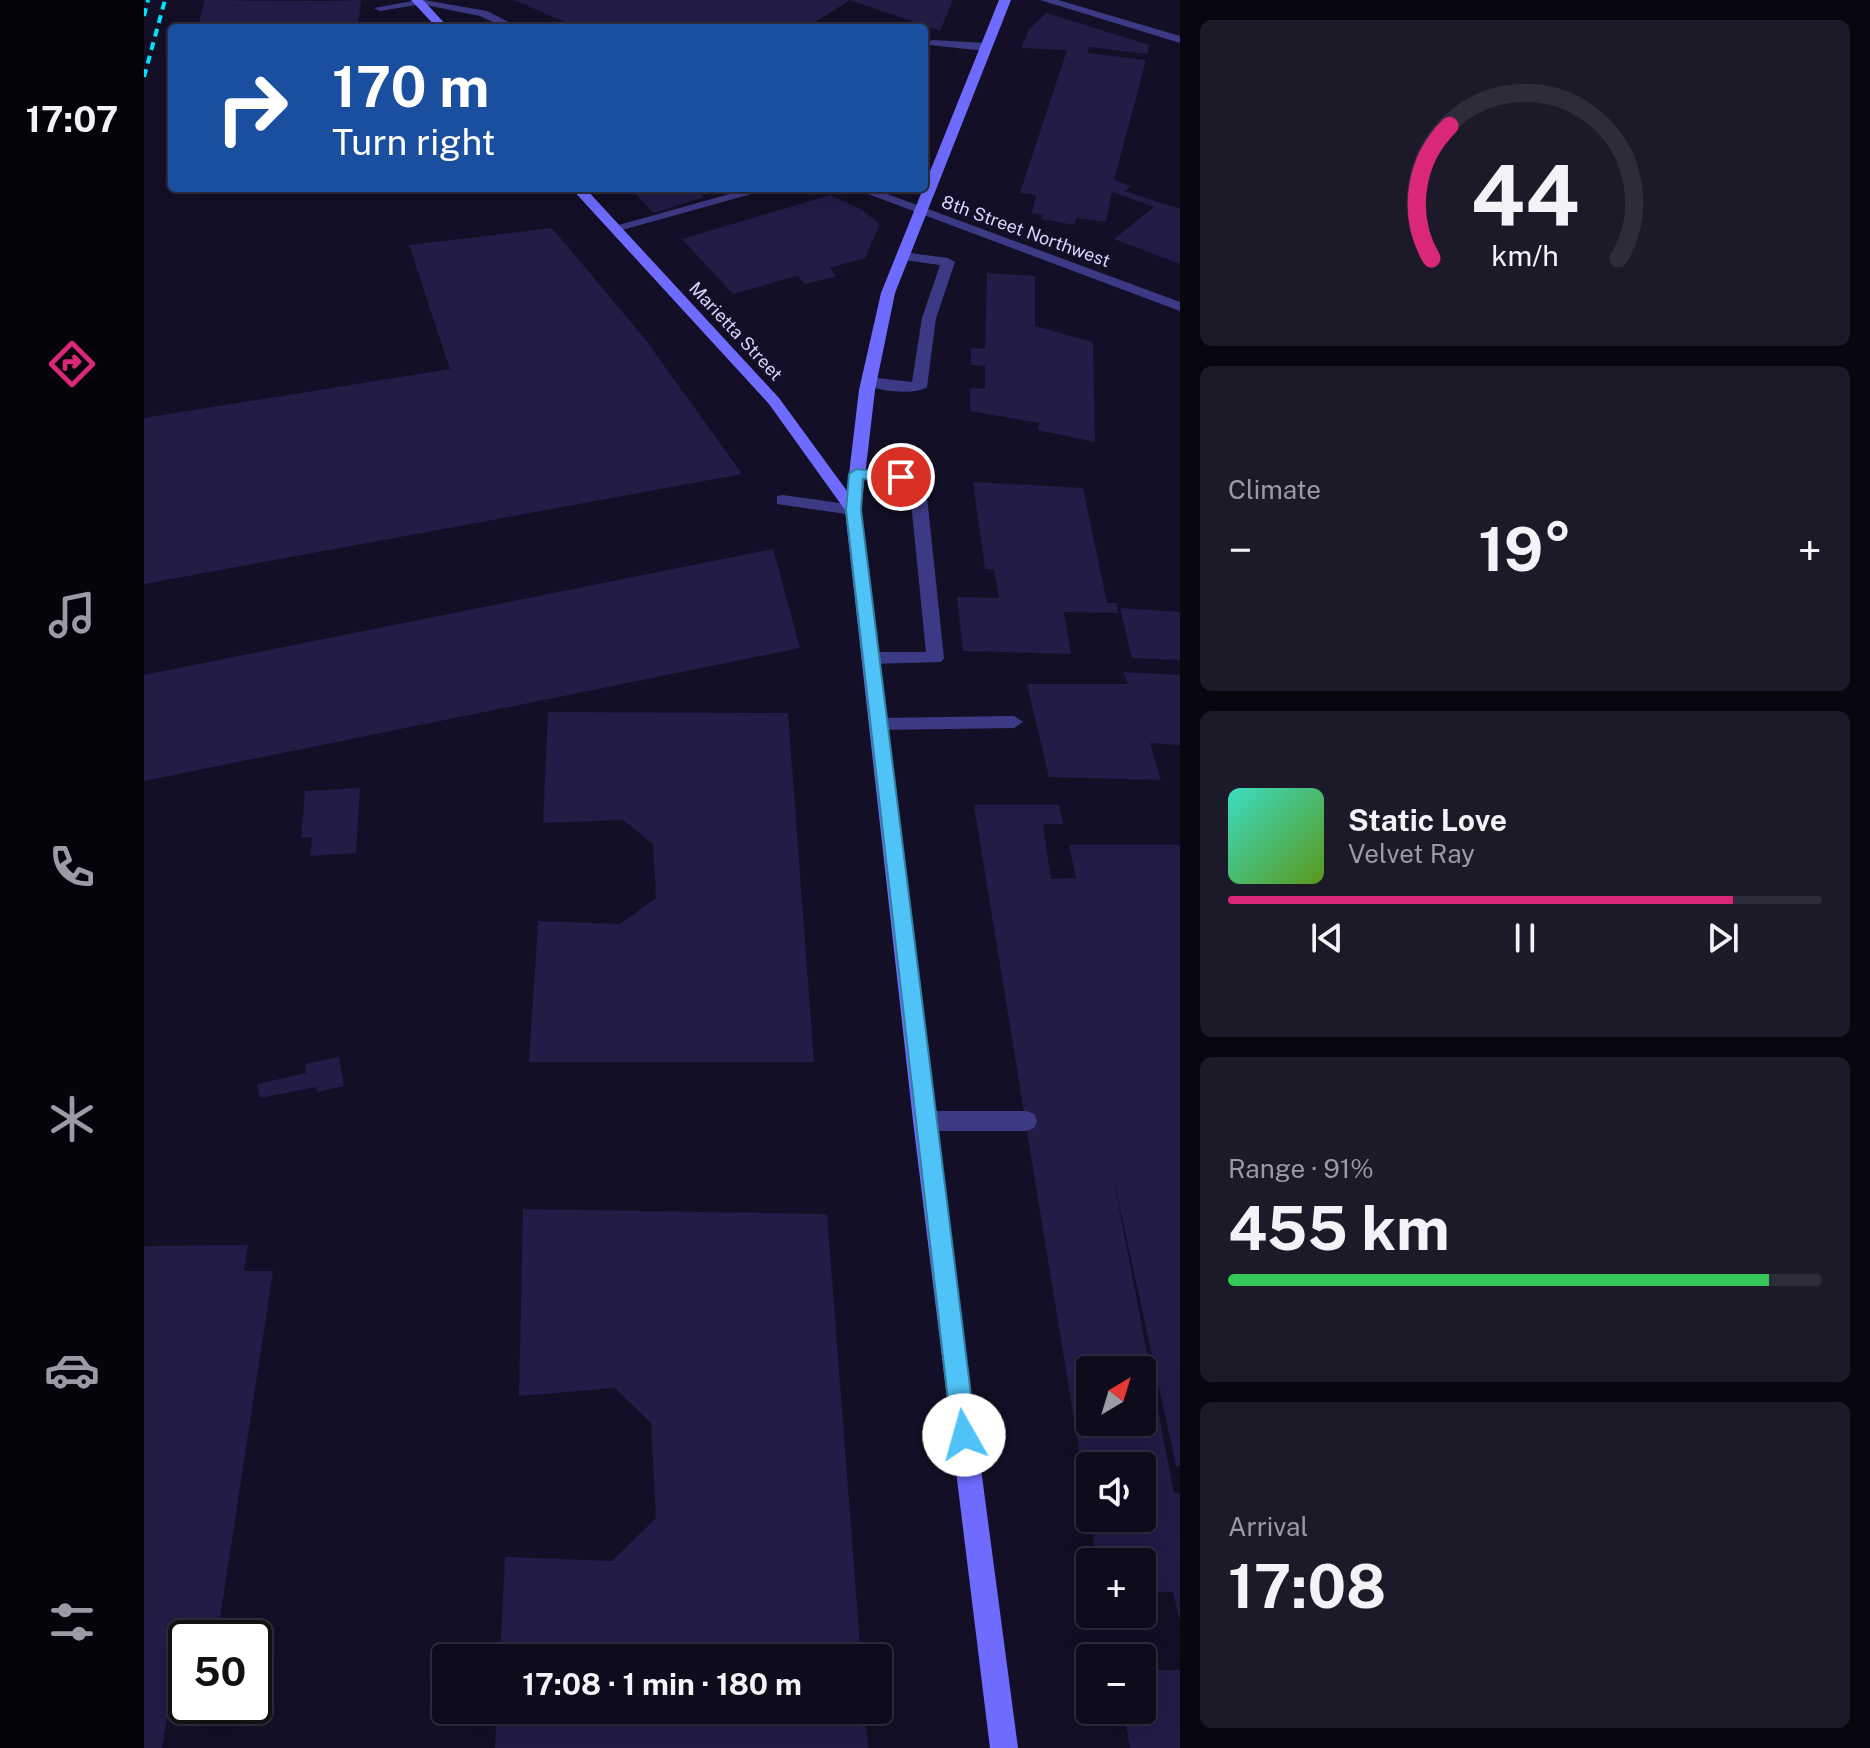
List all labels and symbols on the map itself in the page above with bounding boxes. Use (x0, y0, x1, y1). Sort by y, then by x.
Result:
street label: 8th Street Northwest (939, 191, 1113, 271)
street label: Marietta Street (685, 277, 787, 385)
pin (867, 443, 935, 511)
north arrow (1076, 1356, 1156, 1436)
position arrow (922, 1393, 1006, 1477)
speed limit sign: 50 (168, 1620, 272, 1724)

